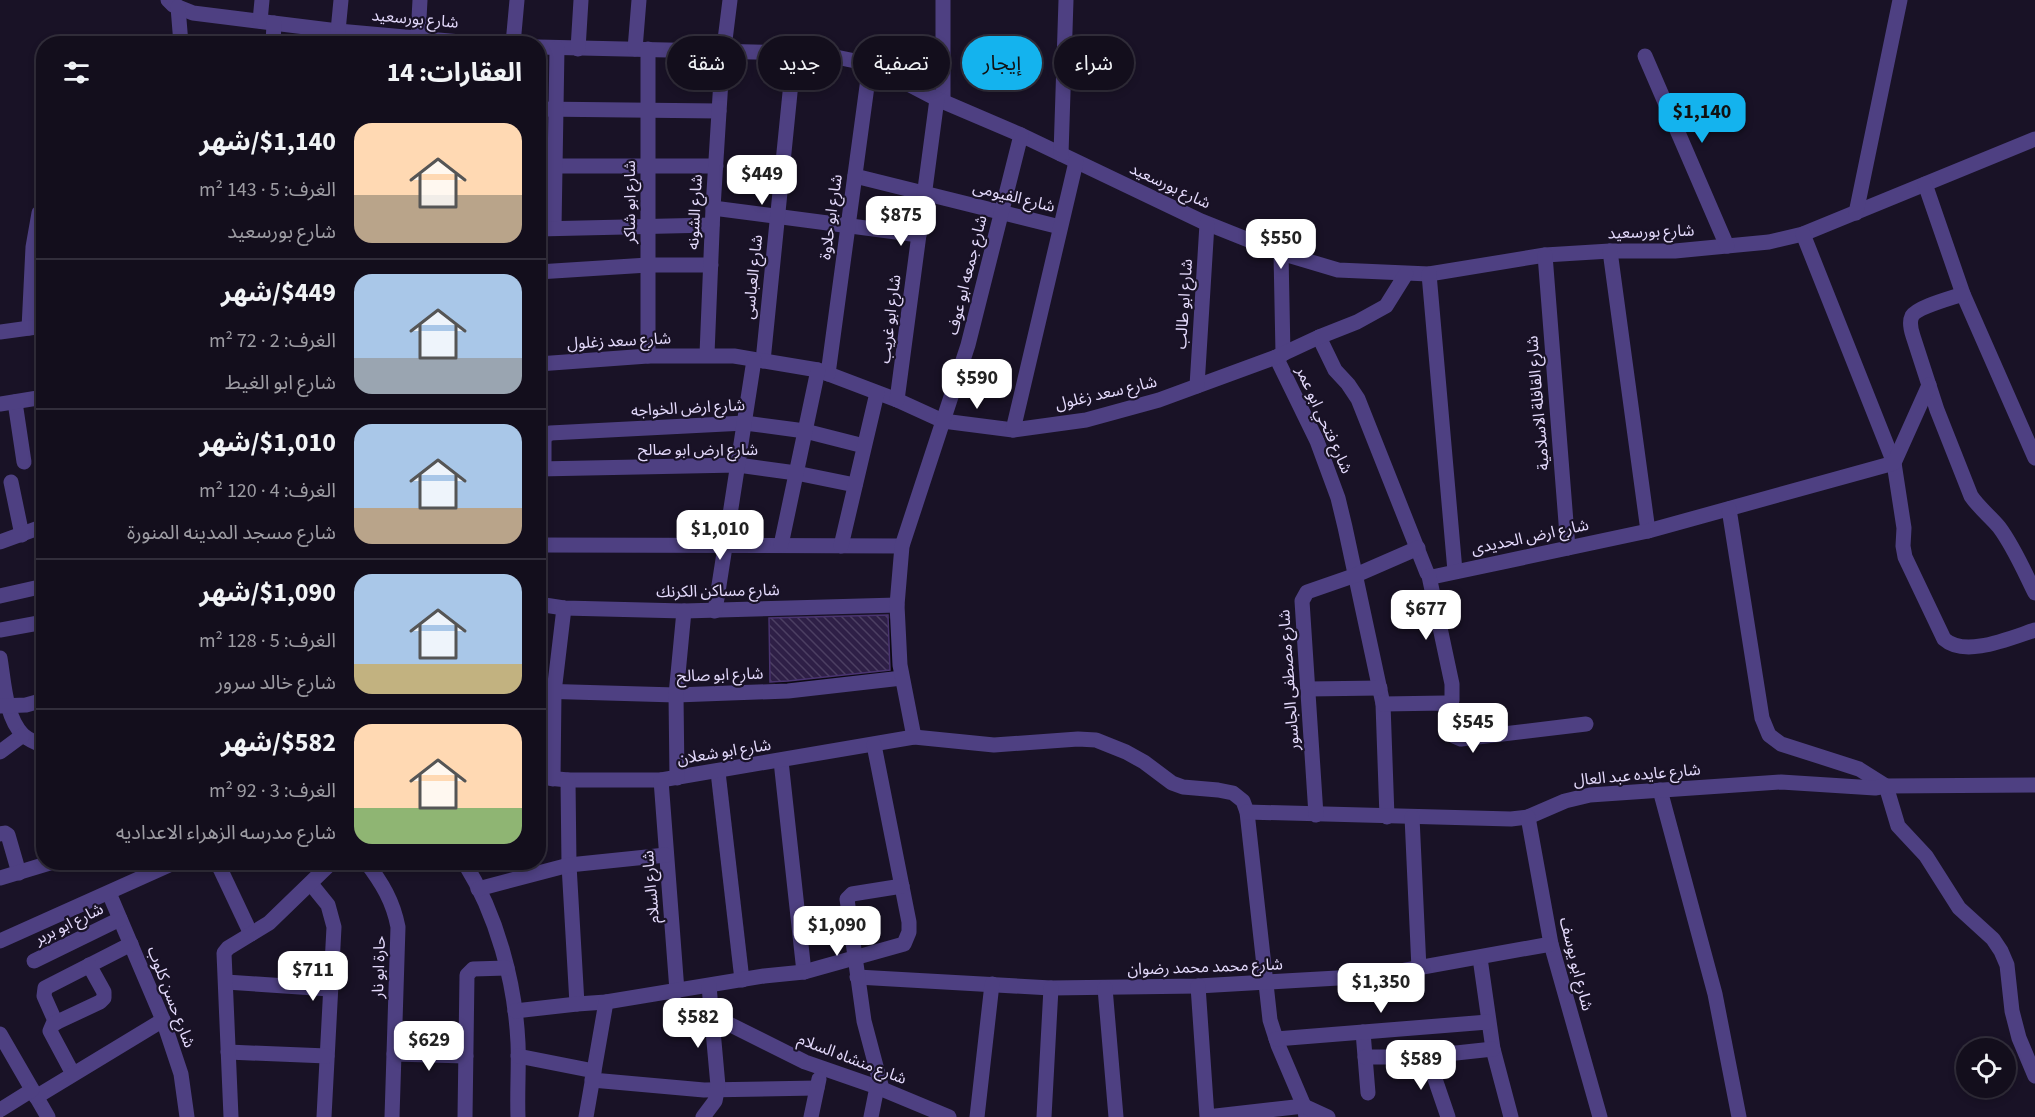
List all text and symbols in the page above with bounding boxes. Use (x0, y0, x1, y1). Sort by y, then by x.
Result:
street label: شارع بورسعيد (371, 4, 459, 35)
chip: شقة (667, 36, 746, 90)
chip: جديد (758, 36, 841, 90)
chip: تصفية (853, 36, 950, 90)
chip: إيجار (962, 36, 1042, 90)
chip: شراء (1054, 36, 1134, 90)
text: العقارات: 14 (387, 54, 522, 91)
icon: filters (60, 56, 93, 89)
pin: $1,140 (1653, 93, 1751, 144)
text: $1,140 (1673, 98, 1731, 126)
text: $1,140/شهر (199, 123, 336, 160)
icon: home (402, 147, 474, 219)
pin: $449 (726, 155, 798, 206)
street label: شارع بورسعيد (1126, 158, 1214, 215)
street label: شارع ابو شاكر (619, 160, 642, 245)
text: $449 (741, 160, 783, 188)
street label: شارع ابو حلاوة (814, 173, 849, 261)
street label: شارع الشونه (682, 174, 709, 250)
text: الغرف: 5 · 143 m² (199, 176, 336, 204)
street label: شارع الفيومى (970, 176, 1057, 219)
pin: $875 (865, 196, 937, 247)
text: $875 (880, 201, 922, 229)
street label: شارع جمعه ابو عوف (942, 213, 993, 337)
text: شارع بورسعيد (227, 218, 336, 246)
pin: $550 (1245, 219, 1317, 270)
street label: شارع بورسعيد (1607, 219, 1695, 246)
text: $550 (1260, 224, 1302, 252)
street label: شارع العباسى (738, 234, 769, 321)
street label: شارع ابو طالب (1170, 258, 1199, 350)
street label: شارع ابو غريب (874, 273, 907, 365)
text: $449/شهر (221, 274, 336, 311)
icon: home (402, 298, 474, 370)
text: الغرف: 2 · 72 m² (209, 327, 336, 355)
street label: شارع سعد زغلول (567, 327, 672, 356)
street label: شارع القافلة الاسلامية (1521, 335, 1556, 471)
pin: $590 (941, 359, 1013, 410)
street label: شارع فتحي ابو عمر (1289, 362, 1357, 477)
text: $590 (956, 364, 998, 392)
text: شارع ابو الغيط (225, 369, 336, 397)
street label: شارع سعد زغلول (1053, 371, 1159, 416)
street label: شارع ارض الخواجه (630, 394, 746, 423)
text: $1,010/شهر (199, 424, 336, 461)
street label: شارع ارض ابو صالح (638, 439, 758, 462)
icon: home (402, 448, 474, 520)
text: الغرف: 4 · 120 m² (199, 477, 336, 505)
pin: $1,010 (671, 510, 769, 561)
street label: شارع ارض الحديدى (1469, 514, 1591, 561)
text: $1,010 (691, 515, 749, 543)
text: شارع مسجد المدينه المنورة (127, 519, 336, 547)
text: $1,090/شهر (199, 574, 336, 611)
street label: شارع مساكن الكرنك (656, 579, 780, 604)
pin: $677 (1390, 590, 1462, 641)
text: $677 (1405, 595, 1447, 623)
icon: home (402, 598, 474, 670)
street label: شارع مصطفى الجاسور (1273, 609, 1306, 752)
text: الغرف: 5 · 128 m² (199, 627, 336, 655)
street label: شارع ابو صالح (676, 662, 764, 689)
text: شارع خالد سرور (216, 669, 336, 697)
pin: $545 (1437, 703, 1509, 754)
text: $545 (1452, 708, 1494, 736)
text: $582/شهر (221, 724, 336, 761)
street label: شارع ابو شعلان (676, 734, 773, 771)
icon: home (402, 748, 474, 820)
street label: شارع عايده عبد العال (1573, 758, 1702, 793)
text: الغرف: 3 · 92 m² (209, 777, 336, 805)
text: شارع مدرسه الزهراء الاعداديه (116, 819, 336, 847)
street label: شارع السلام (637, 849, 666, 924)
street label: شارع ابو بربر (30, 898, 108, 951)
pin: $1,090 (788, 906, 886, 957)
text: $1,090 (808, 911, 866, 939)
street label: شارع ابو يوسف (1553, 915, 1598, 1013)
street label: حارة ابو نار (367, 935, 391, 1000)
street label: شارع حسن كلوب (141, 943, 200, 1051)
pin: $711 (277, 951, 349, 1002)
street label: شارع محمد محمد رضوان (1127, 953, 1283, 982)
text: $711 (292, 956, 334, 984)
pin: $1,350 (1332, 963, 1430, 1014)
text: $1,350 (1352, 968, 1410, 996)
pin: $582 (662, 998, 734, 1049)
text: $582 (677, 1003, 719, 1031)
pin: $629 (393, 1021, 465, 1072)
text: $629 (408, 1026, 450, 1054)
street label: شارع منشاه السلام (794, 1028, 910, 1091)
map controls (1956, 1038, 2016, 1098)
button: locate (1956, 1038, 2016, 1098)
pin: $589 (1385, 1040, 1457, 1091)
text: $589 (1400, 1045, 1442, 1073)

